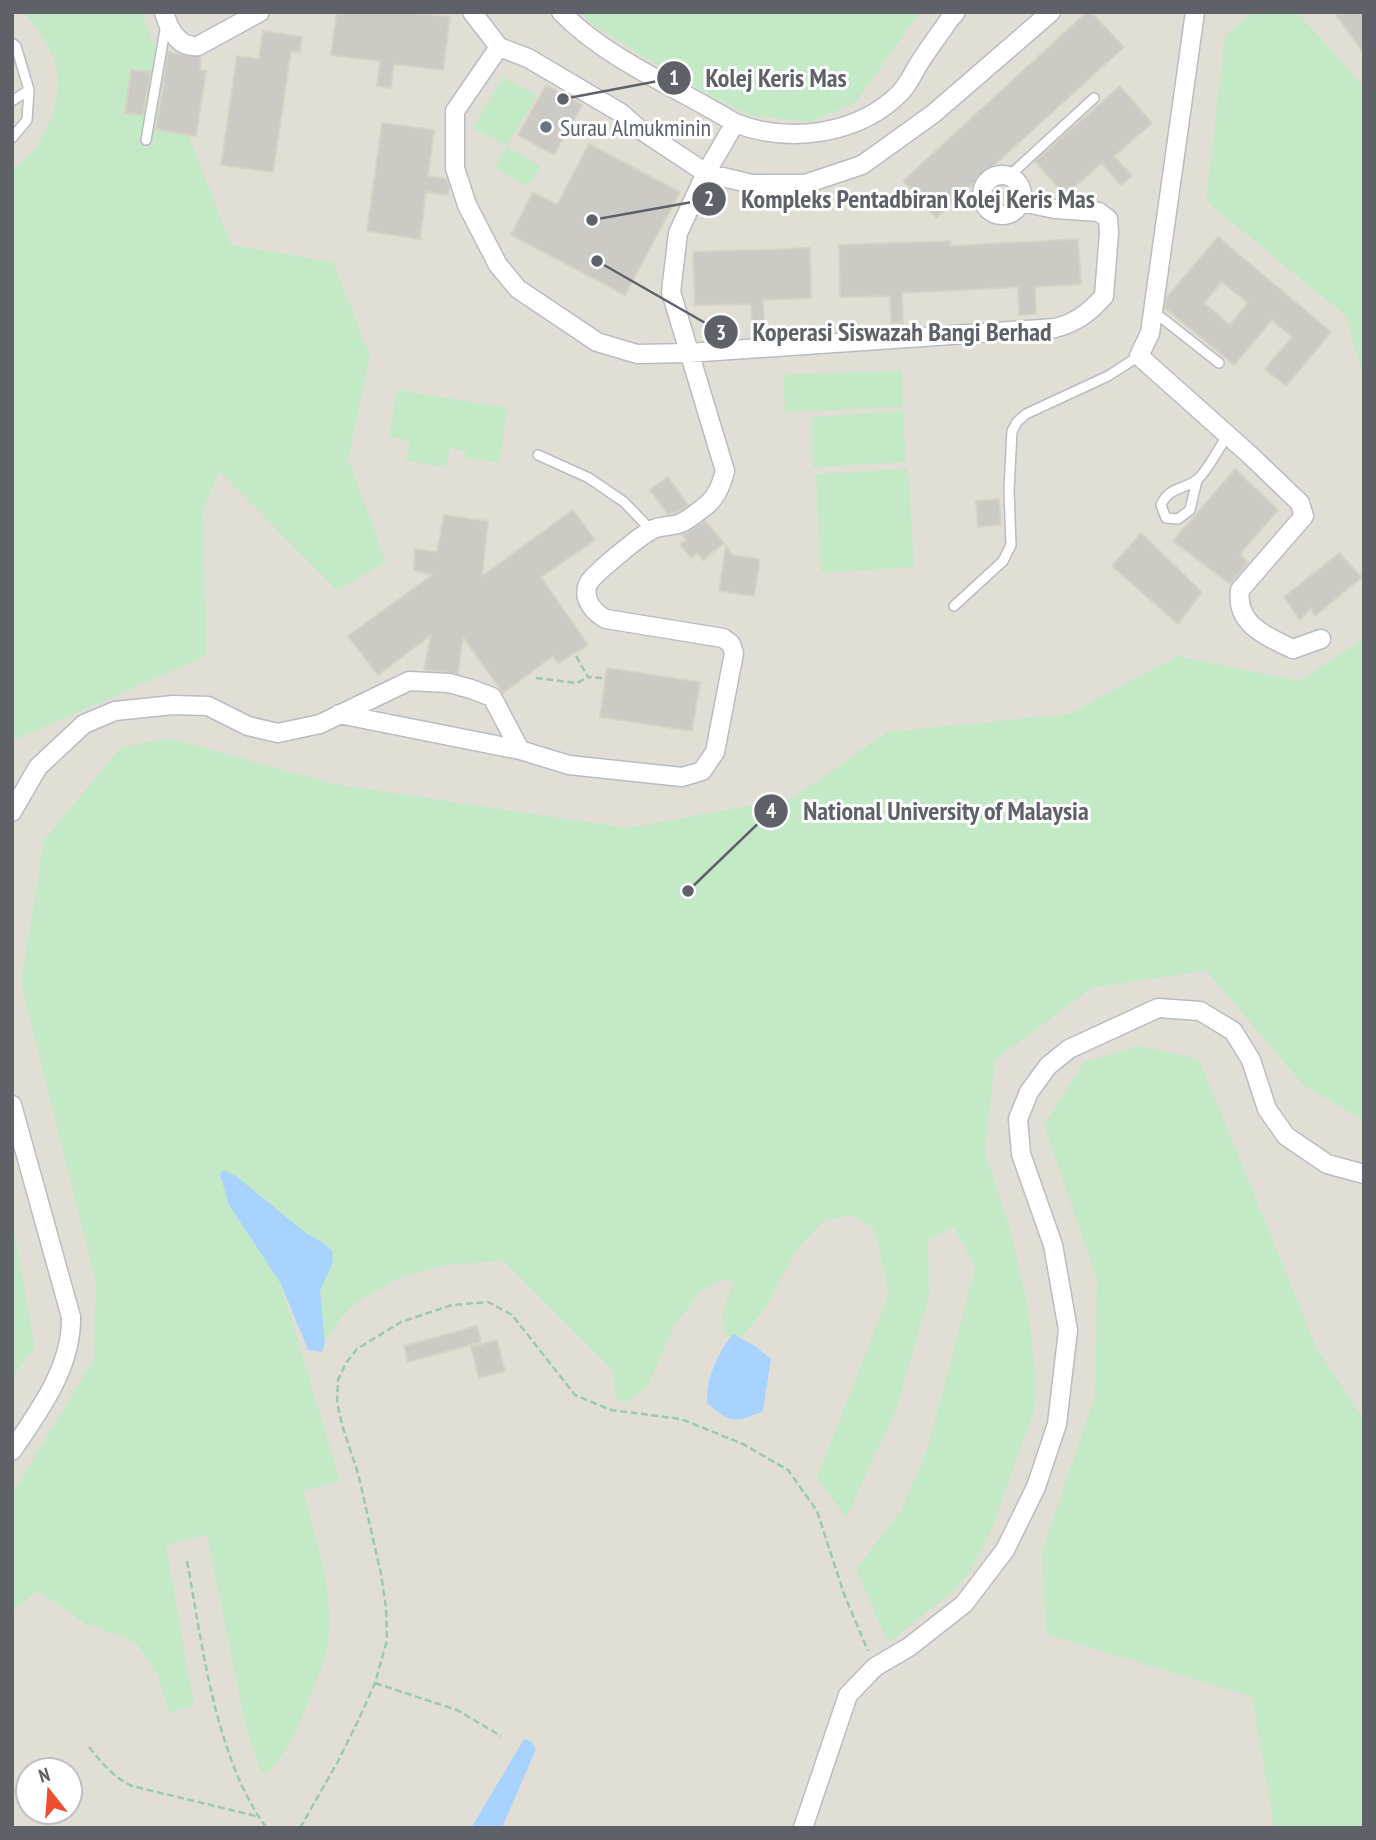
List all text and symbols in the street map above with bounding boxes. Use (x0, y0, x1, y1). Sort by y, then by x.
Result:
callout: Kolej Keris Mas (657, 54, 861, 101)
text: Kolej Keris Mas (705, 61, 847, 94)
text: 1 (669, 64, 679, 91)
place label: Surau Almukminin (560, 112, 711, 143)
marker: Surau Almukminin (538, 119, 554, 135)
callout: Kompleks Pentadbiran Kolej Keris Mas (692, 175, 1108, 222)
text: Kompleks Pentadbiran Kolej Keris Mas (741, 182, 1095, 215)
text: 2 (704, 185, 714, 212)
callout: Koperasi Siswazah Bangi Berhad (703, 309, 1065, 356)
text: Koperasi Siswazah Bangi Berhad (753, 315, 1051, 348)
text: 3 (716, 319, 726, 346)
callout: National University of Malaysia (753, 787, 1103, 834)
text: National University of Malaysia (803, 794, 1089, 827)
text: 4 (766, 797, 776, 824)
north arrow (14, 1756, 84, 1826)
text: N (36, 1762, 52, 1788)

